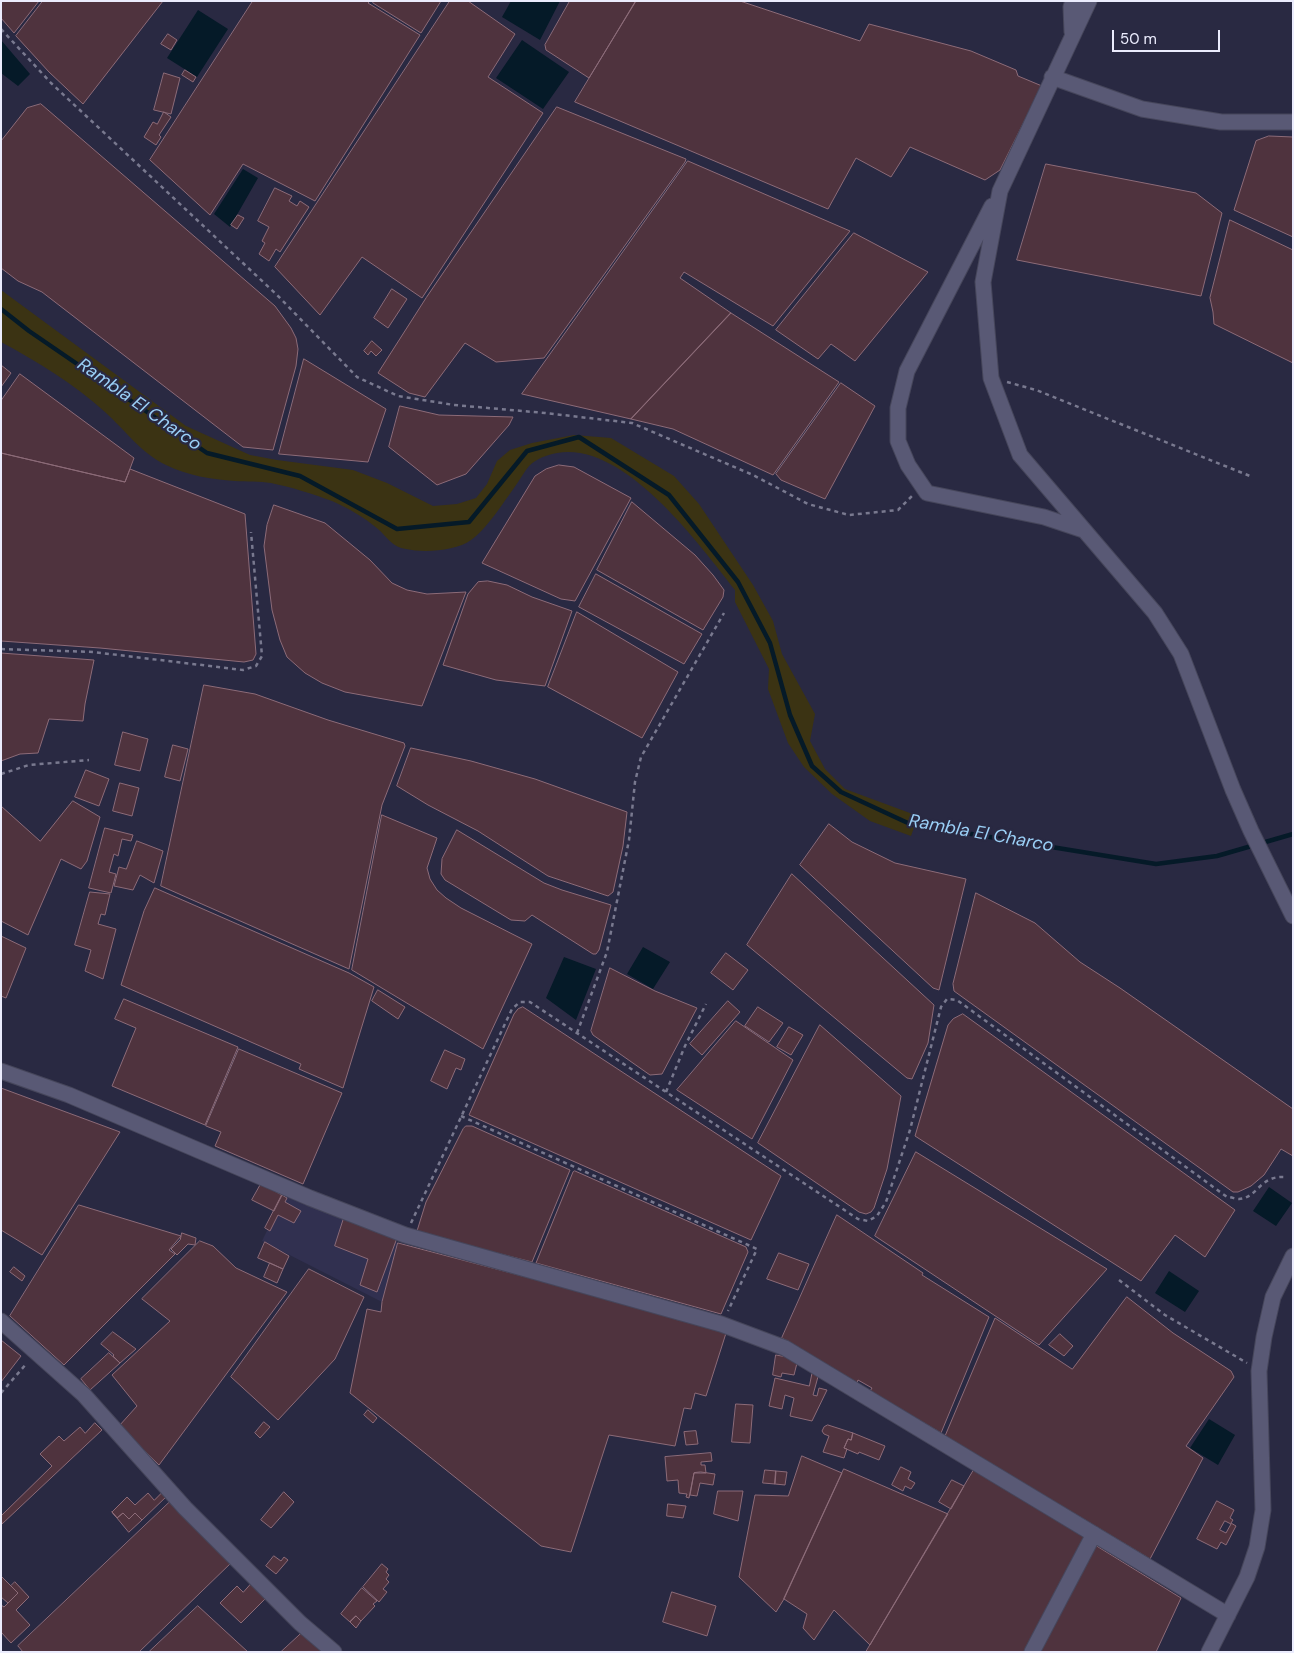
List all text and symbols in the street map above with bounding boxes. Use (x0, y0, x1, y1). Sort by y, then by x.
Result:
scale bar (1114, 20, 1222, 52)
text: 50 m (1120, 29, 1157, 49)
water label: Rambla El Charco (73, 354, 205, 456)
water label: Rambla El Charco (907, 811, 1055, 857)

